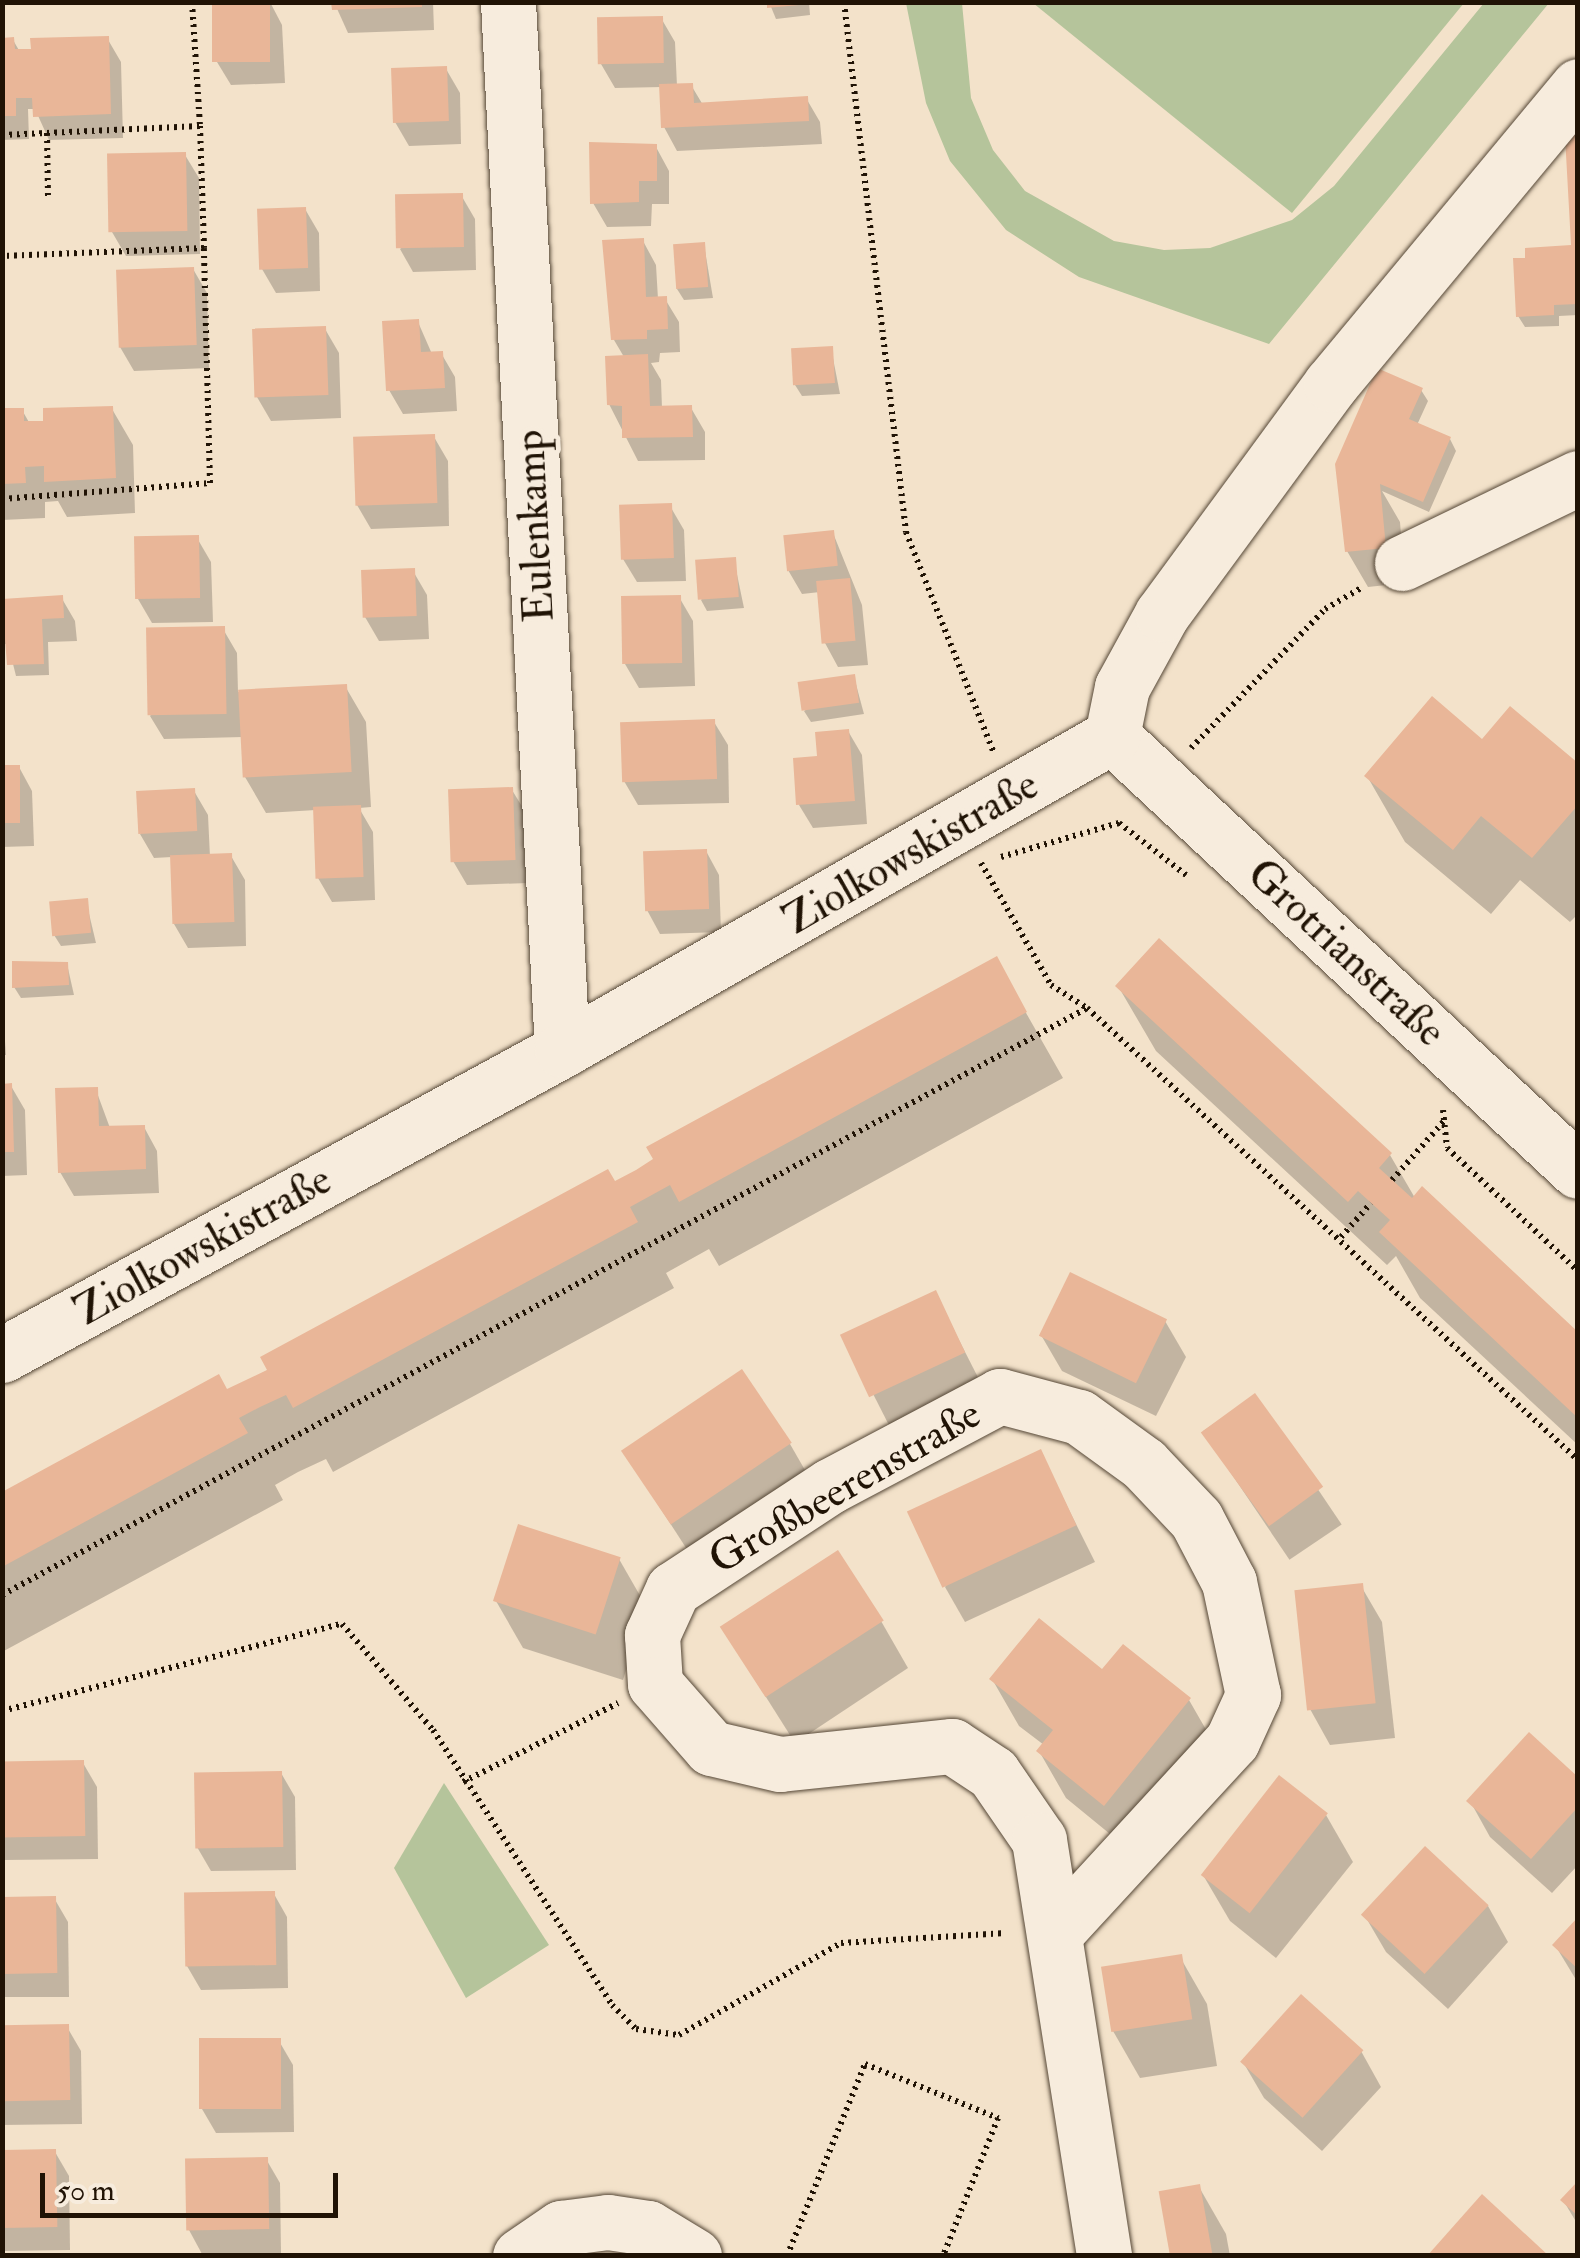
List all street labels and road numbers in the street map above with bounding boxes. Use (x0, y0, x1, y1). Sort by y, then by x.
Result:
street label: Eulenkamp (505, 429, 565, 623)
street label: Ziolkowskistraße (775, 760, 1047, 946)
street label: Grotrianstraße (1237, 849, 1455, 1057)
street label: Ziolkowskistraße (66, 1155, 340, 1337)
street label: Großbeerenstraße (700, 1389, 990, 1585)

